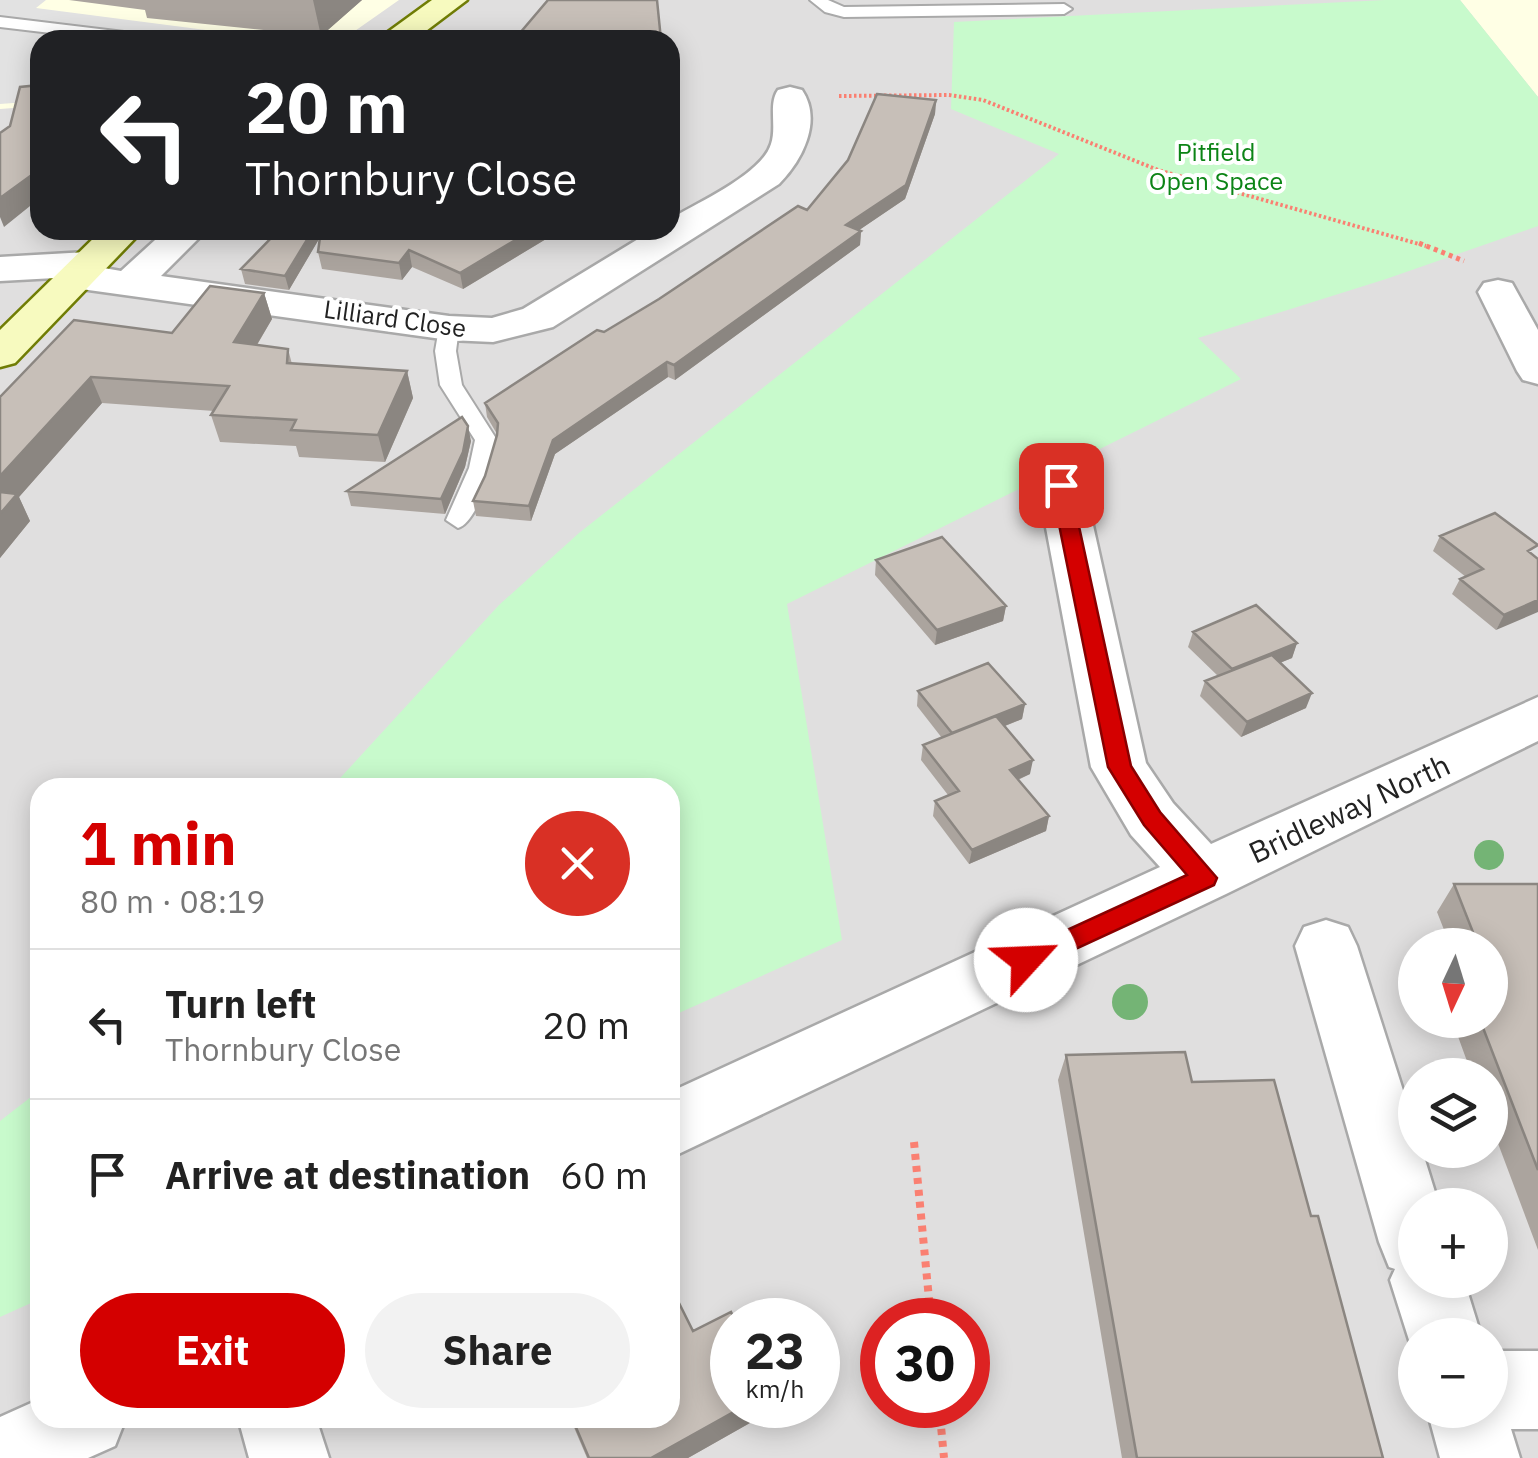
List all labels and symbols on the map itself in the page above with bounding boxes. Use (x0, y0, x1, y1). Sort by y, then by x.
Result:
park label: Pitfield Open Space (1149, 135, 1283, 197)
street label: Lilliard Close (322, 292, 468, 344)
pin (1019, 443, 1104, 528)
street label: Bridleway North (1242, 744, 1456, 872)
position arrow (974, 908, 1078, 1012)
north arrow (1398, 928, 1508, 1038)
speed limit sign: 30 (860, 1298, 990, 1428)

